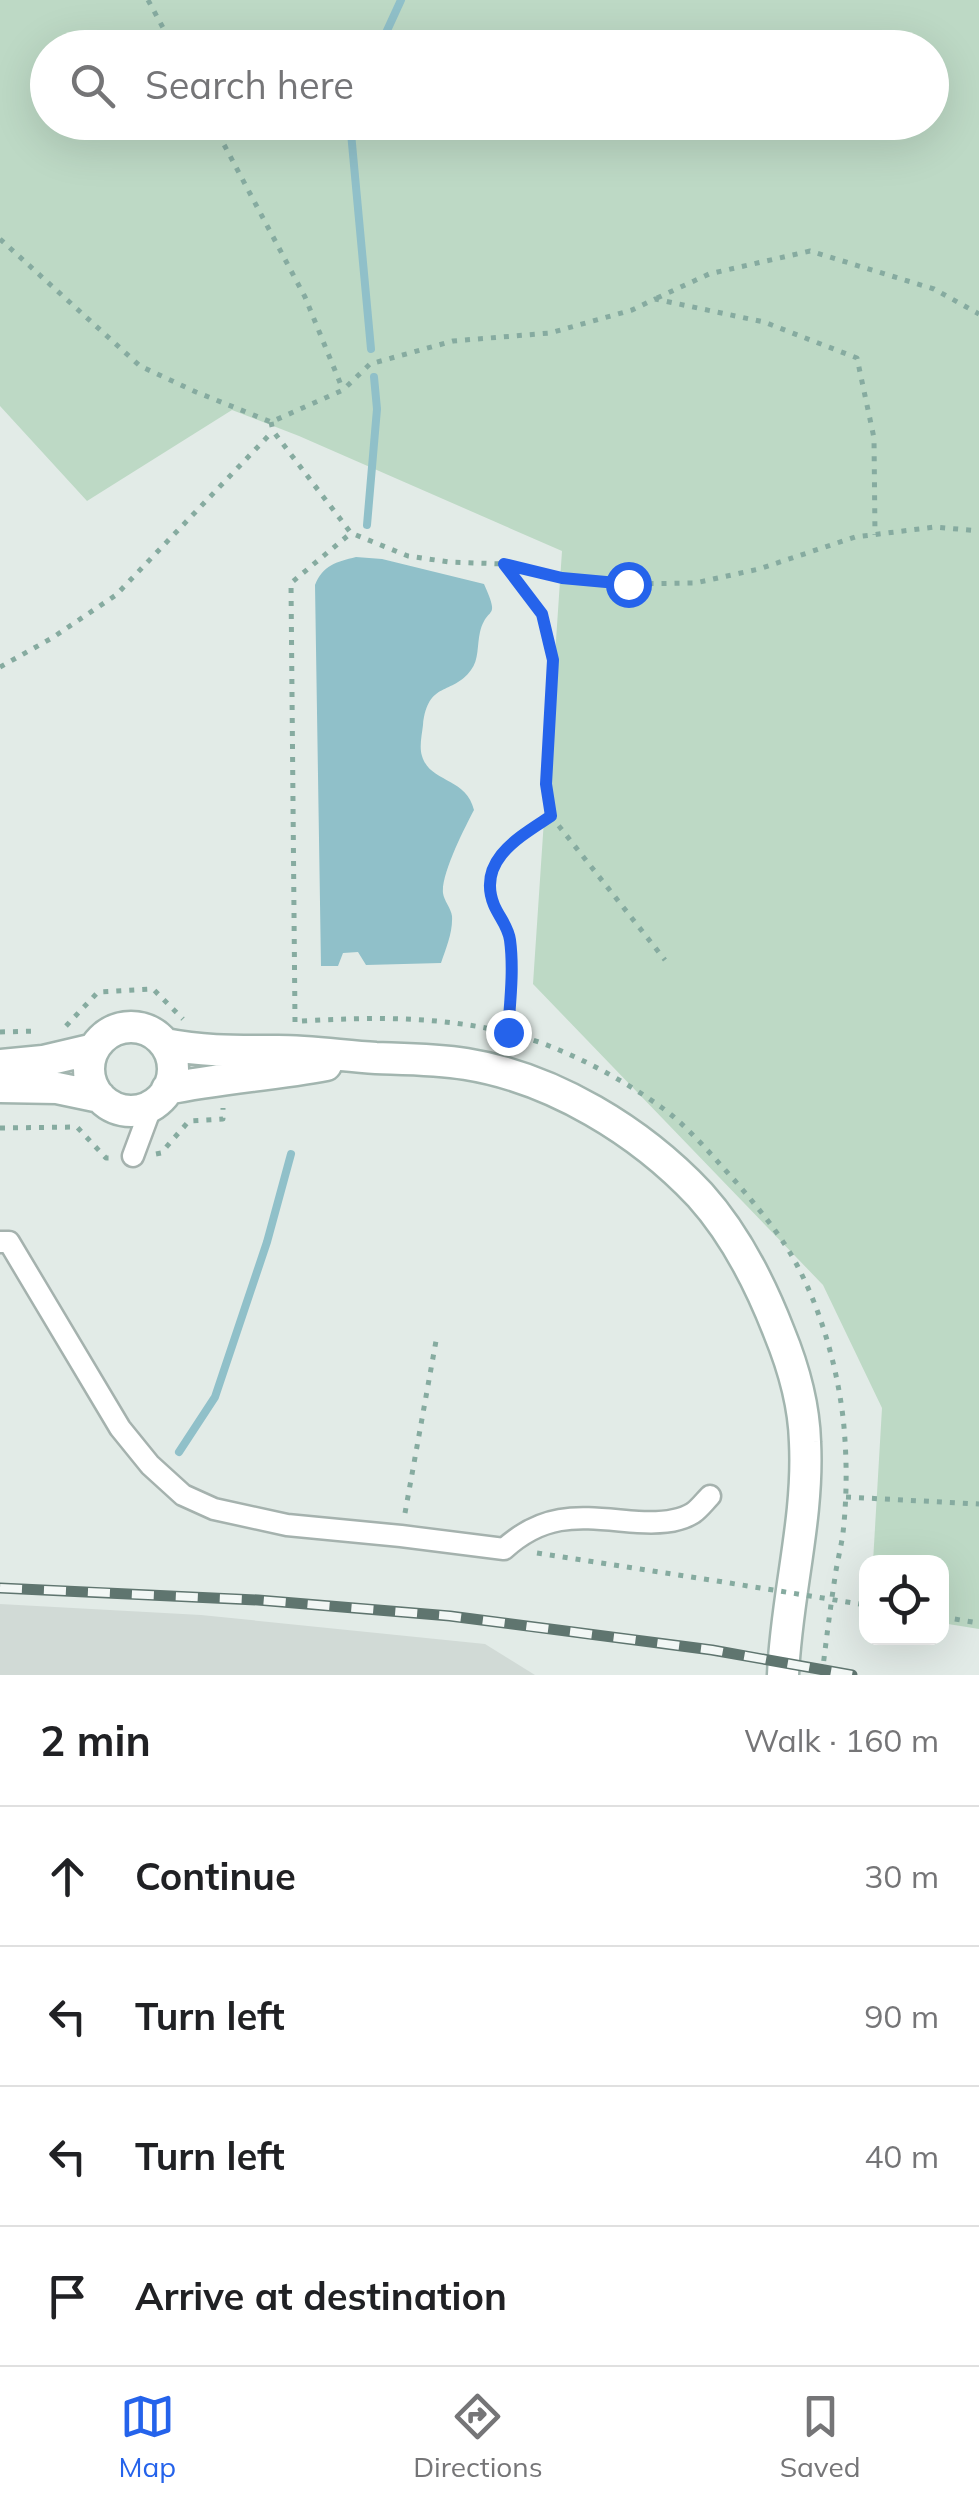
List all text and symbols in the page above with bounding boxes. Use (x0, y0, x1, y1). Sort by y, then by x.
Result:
search box (30, 30, 949, 140)
icon: search (65, 58, 120, 113)
text: Search here (145, 61, 354, 109)
route start (606, 562, 652, 608)
route end (486, 1010, 532, 1056)
map controls (859, 1555, 949, 1645)
button: locate (859, 1555, 949, 1645)
text: 2 min (40, 1714, 151, 1767)
text: Walk · 160 m (744, 1720, 939, 1760)
icon: ahead (40, 1849, 95, 1904)
text: Continue (135, 1852, 296, 1900)
text: 30 m (864, 1856, 939, 1896)
icon: left (40, 1989, 95, 2044)
text: Turn left (135, 1992, 285, 2040)
text: 90 m (864, 1996, 939, 2036)
icon: left (40, 2129, 95, 2184)
text: Turn left (135, 2132, 285, 2180)
text: 40 m (864, 2136, 939, 2176)
icon: arrive (40, 2269, 95, 2324)
text: Arrive at destination (135, 2272, 507, 2320)
tab: Map (119, 2389, 176, 2484)
tab: Directions (413, 2389, 543, 2484)
tab: Saved (780, 2389, 860, 2484)

